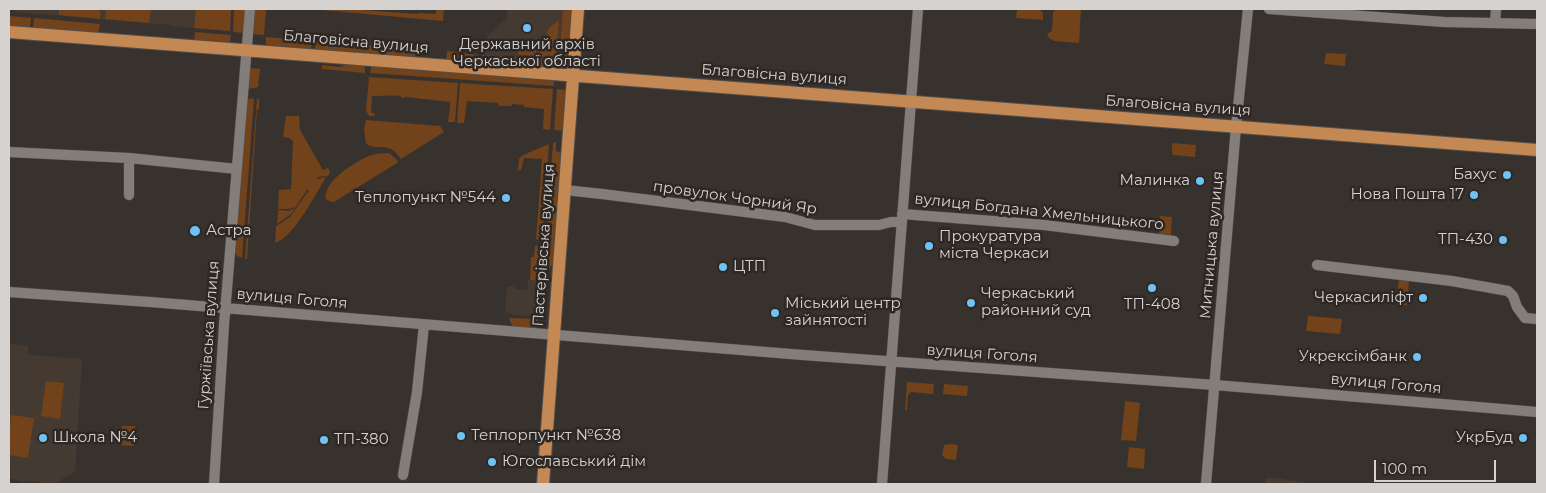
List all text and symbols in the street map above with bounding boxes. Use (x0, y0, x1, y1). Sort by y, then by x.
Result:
marker: Державний архів Черкаської області (521, 22, 533, 34)
street label: Благовісна вулиця (283, 27, 429, 57)
place label: Державний архів Черкаської області (453, 36, 601, 71)
street label: Благовісна вулиця (701, 61, 847, 89)
street label: Благовісна вулиця (1105, 92, 1251, 120)
street label: Пастерівська вулиця (529, 163, 559, 327)
place label: Бахус (1453, 166, 1497, 184)
marker: Бахус (1501, 169, 1513, 181)
street label: Митницька вулиця (1197, 170, 1227, 320)
place label: Малинка (1120, 172, 1190, 190)
marker: Малинка (1194, 175, 1206, 187)
street label: провулок Чорний Яр (652, 178, 818, 218)
place label: Нова Пошта 17 (1350, 186, 1464, 204)
place label: Теплопункт №544 (355, 189, 496, 207)
marker: Нова Пошта 17 (1468, 189, 1480, 201)
street label: вулиця Богдана Хмельницького (913, 190, 1165, 234)
marker: Теплопункт №544 (500, 192, 512, 204)
place label: Астра (206, 222, 251, 240)
marker: Астра (188, 224, 202, 238)
place label: Прокуратура міста Черкаси (939, 228, 1049, 263)
place label: ТП-430 (1438, 231, 1493, 249)
marker: ТП-430 (1497, 234, 1509, 246)
marker: Прокуратура міста Черкаси (923, 240, 935, 252)
place label: ЦТП (733, 258, 766, 276)
street label: Гуржіївська вулиця (195, 260, 223, 410)
marker: ЦТП (717, 261, 729, 273)
marker: ТП-408 (1146, 282, 1158, 294)
street label: вулиця Гоголя (236, 285, 348, 313)
place label: Черкаський районний суд (981, 285, 1091, 320)
place label: Черкасиліфт (1314, 289, 1413, 307)
marker: Черкасиліфт (1417, 292, 1429, 304)
place label: Міський центр зайнятості (785, 295, 901, 330)
place label: ТП-408 (1124, 296, 1180, 314)
marker: Черкаський районний суд (965, 297, 977, 309)
marker: Міський центр зайнятості (769, 307, 781, 319)
street label: вулиця Гоголя (926, 341, 1038, 367)
place label: Укрексімбанк (1299, 348, 1407, 366)
marker: Укрексімбанк (1411, 351, 1423, 363)
street label: вулиця Гоголя (1330, 370, 1442, 398)
place label: Теплорпункт №638 (471, 427, 621, 445)
place label: Школа №4 (53, 429, 137, 447)
place label: УкрБуд (1456, 429, 1513, 447)
marker: Теплорпункт №638 (455, 430, 467, 442)
place label: ТП-380 (334, 431, 389, 449)
marker: Школа №4 (37, 432, 49, 444)
marker: УкрБуд (1517, 432, 1529, 444)
marker: ТП-380 (318, 434, 330, 446)
scale bar (1376, 450, 1498, 482)
place label: Югославський дім (502, 453, 646, 471)
marker: Югославський дім (486, 456, 498, 468)
text: 100 m (1382, 459, 1427, 478)

